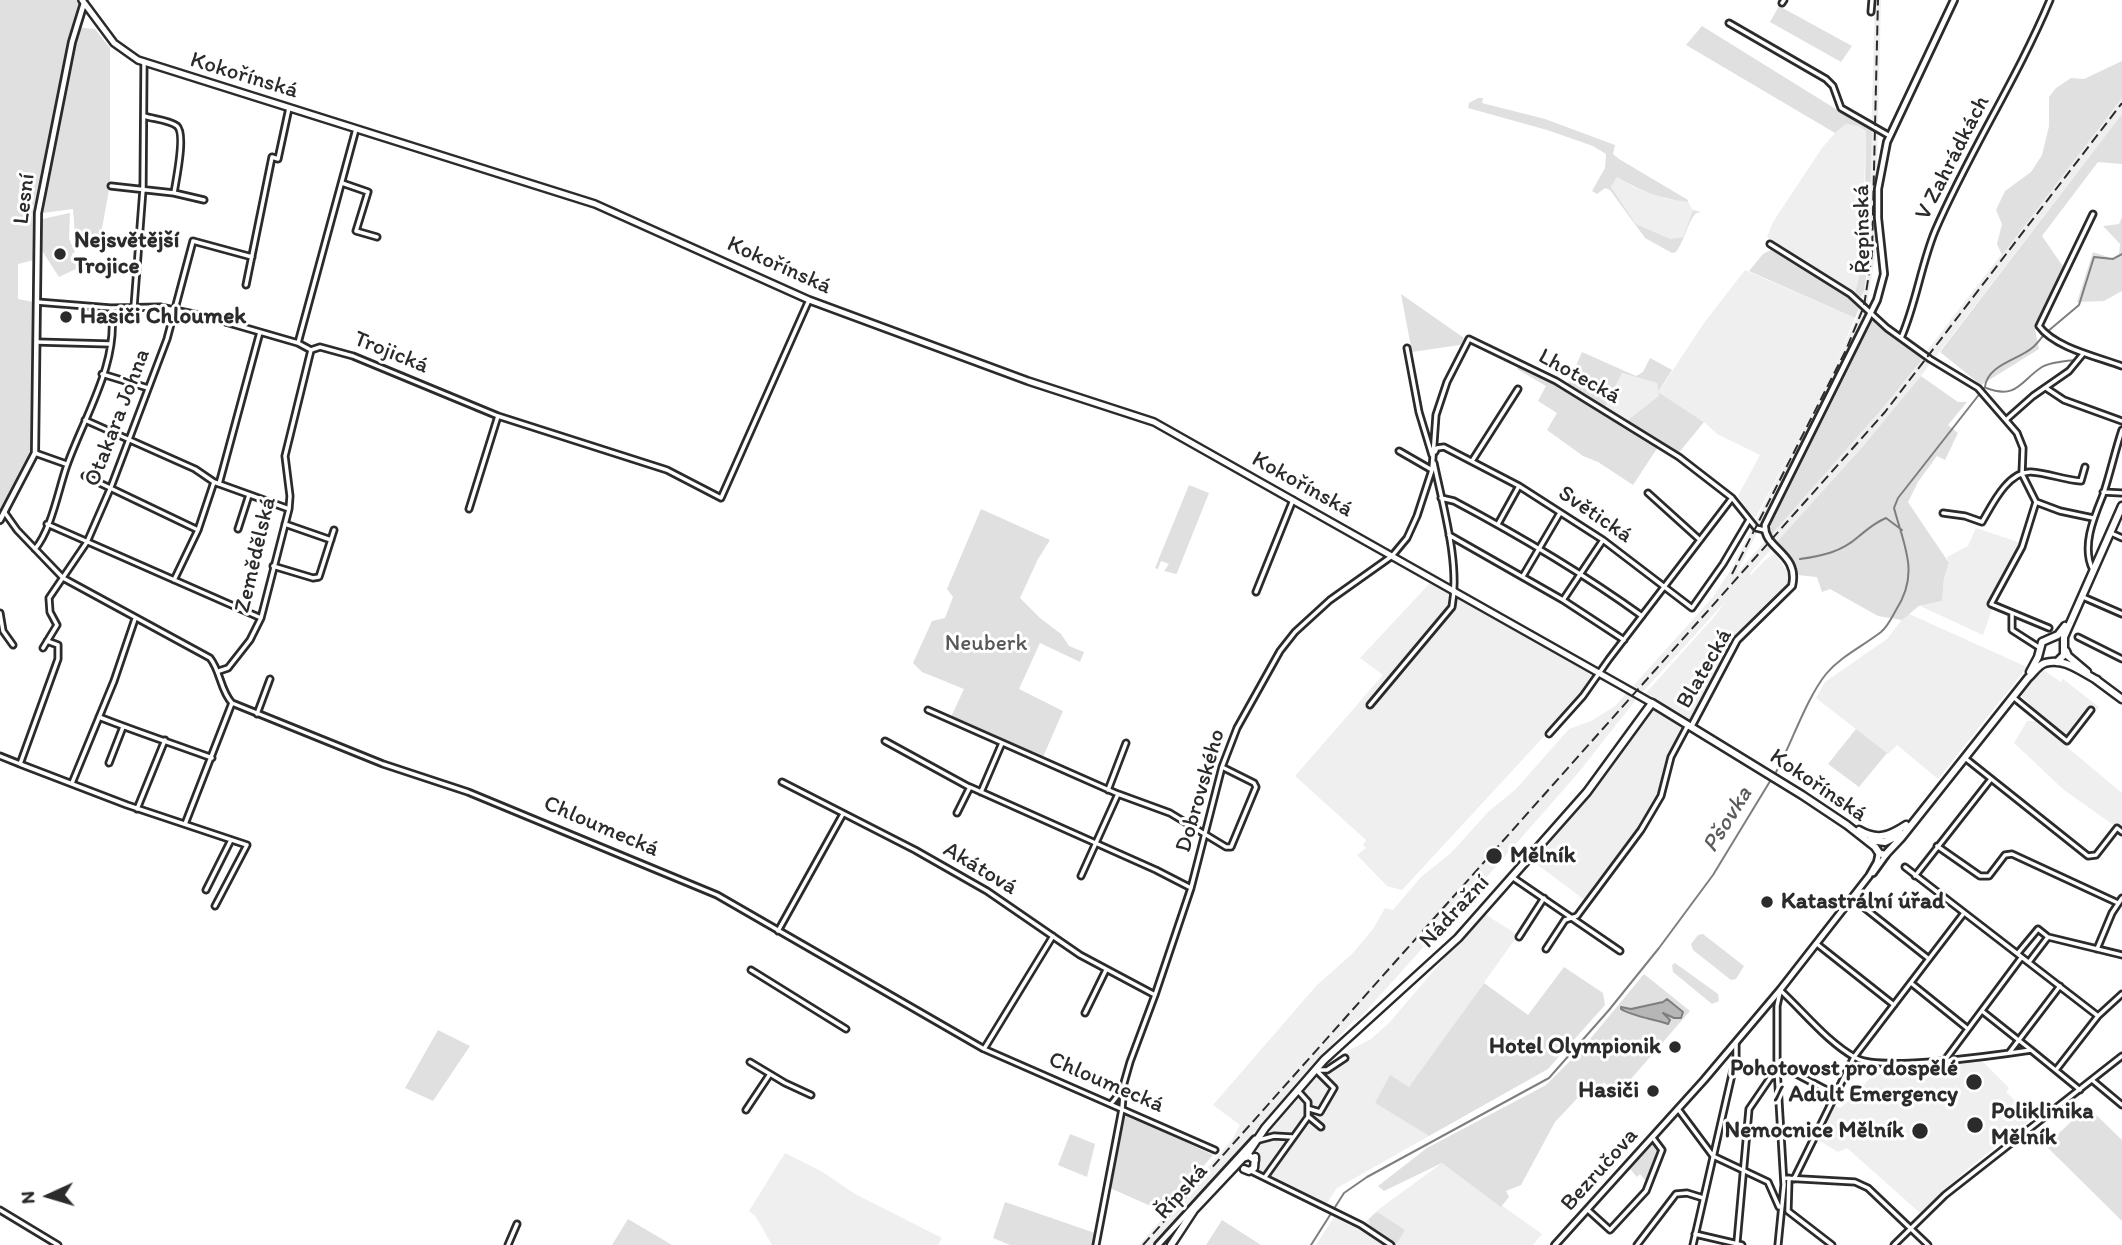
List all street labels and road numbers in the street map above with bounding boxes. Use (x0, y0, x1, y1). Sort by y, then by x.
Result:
street label: Kokořínská (187, 47, 301, 105)
street label: V Zahrádkách (1910, 91, 1996, 225)
street label: Lesní (8, 172, 42, 226)
street label: Řepínská (1848, 184, 1878, 274)
street label: Kokořínská (722, 231, 836, 301)
street label: Trojická (349, 326, 433, 380)
street label: Lhotecká (1533, 343, 1625, 411)
street label: Otakara Johna (79, 345, 157, 491)
street label: Kokořínská (1247, 446, 1357, 524)
street label: Světická (1553, 480, 1637, 550)
street label: Zemědělská (229, 494, 283, 616)
street label: Blatecká (1671, 624, 1739, 714)
street label: Dobrovského (1170, 726, 1232, 856)
street label: Kokořínská (1764, 743, 1872, 829)
street label: Chloumecká (539, 790, 663, 864)
street label: Akátová (938, 836, 1022, 902)
street label: Nádražní (1414, 870, 1496, 954)
street label: Chloumecká (1044, 1046, 1168, 1120)
street label: Bezručova (1555, 1123, 1645, 1217)
street label: Řípská (1150, 1158, 1214, 1226)

